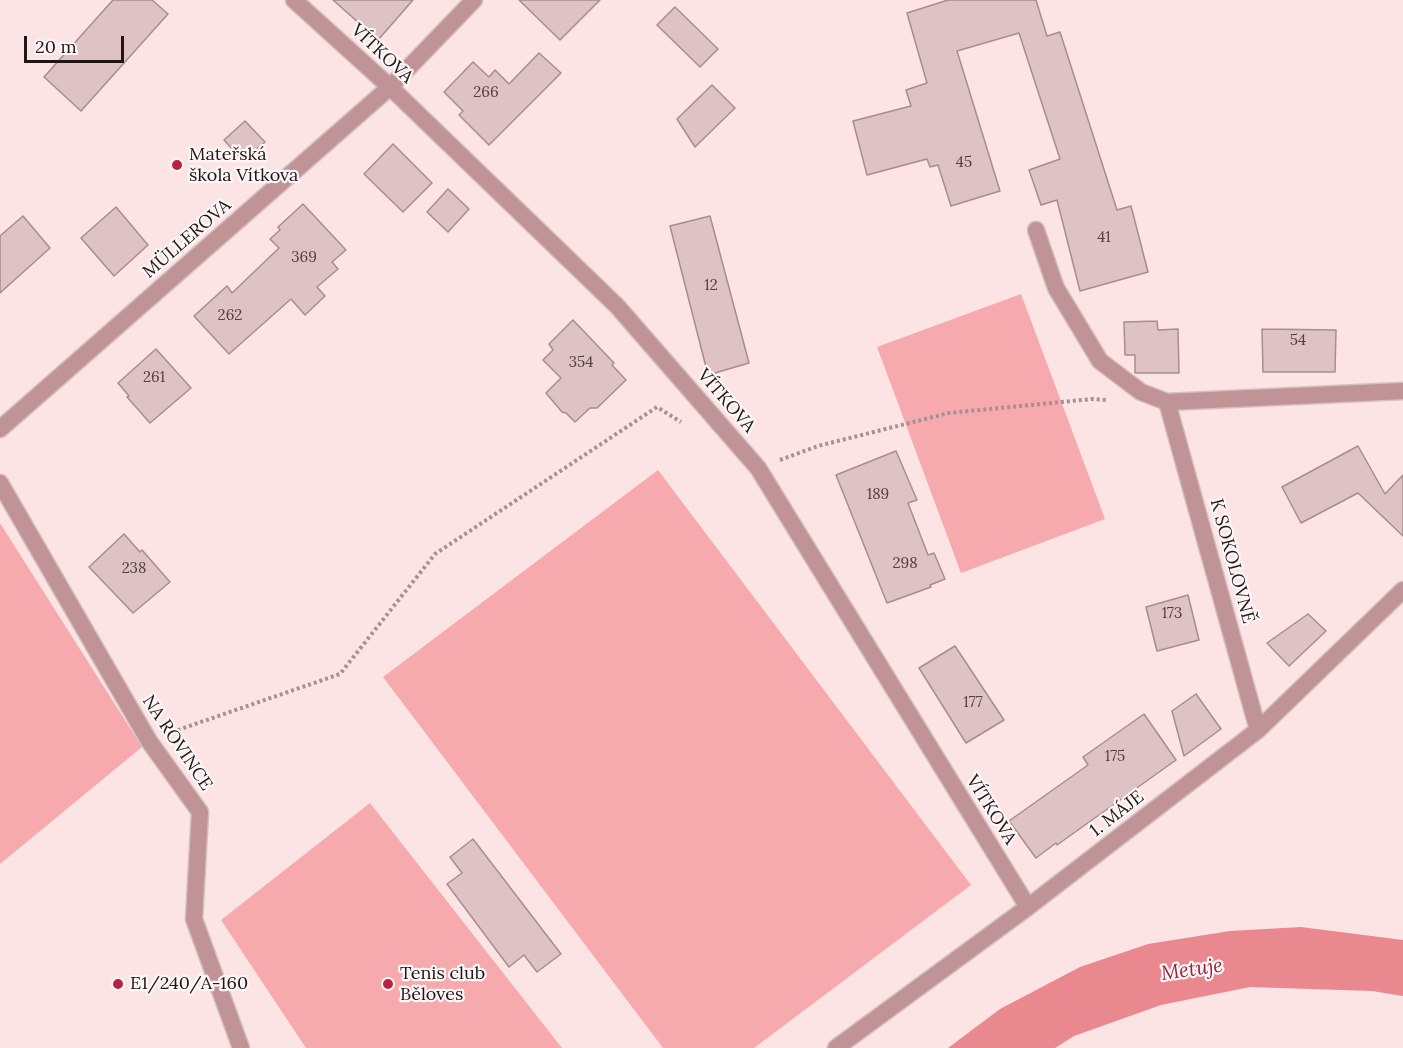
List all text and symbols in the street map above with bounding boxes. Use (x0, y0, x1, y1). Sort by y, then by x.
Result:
street label: VÍTKOVA (346, 20, 418, 88)
scale bar (27, 24, 128, 62)
text: 20 m (35, 35, 77, 58)
house number: 266 (473, 84, 499, 102)
place label: Mateřská škola Vítkova (189, 144, 298, 186)
house number: 45 (956, 154, 972, 172)
marker: Mateřská škola Vítkova (170, 158, 184, 172)
street label: MÜLLEROVA (139, 195, 235, 283)
house number: 41 (1097, 229, 1111, 247)
house number: 369 (291, 249, 317, 267)
house number: 12 (704, 277, 718, 295)
house number: 262 (218, 307, 242, 325)
house number: 54 (1290, 332, 1306, 350)
house number: 354 (569, 354, 593, 372)
street label: VÍTKOVA (692, 365, 760, 437)
house number: 261 (143, 369, 165, 387)
house number: 189 (867, 486, 889, 504)
street label: K SOKOLOVNĚ (1205, 496, 1259, 626)
house number: 298 (892, 555, 918, 573)
house number: 238 (122, 560, 146, 578)
house number: 173 (1162, 605, 1182, 623)
street label: NA ROVINCE (137, 691, 217, 795)
house number: 177 (963, 694, 983, 712)
house number: 175 (1105, 748, 1125, 766)
street label: VÍTKOVA (961, 771, 1021, 849)
street label: 1. MÁJE (1086, 786, 1148, 842)
water label: Metuje (1160, 954, 1224, 986)
place label: Tenis club Běloves (400, 963, 485, 1006)
place label: E1/240/A-160 (130, 973, 248, 995)
marker: E1/240/A-160 (111, 977, 125, 991)
marker: Tenis club Běloves (381, 977, 395, 991)

